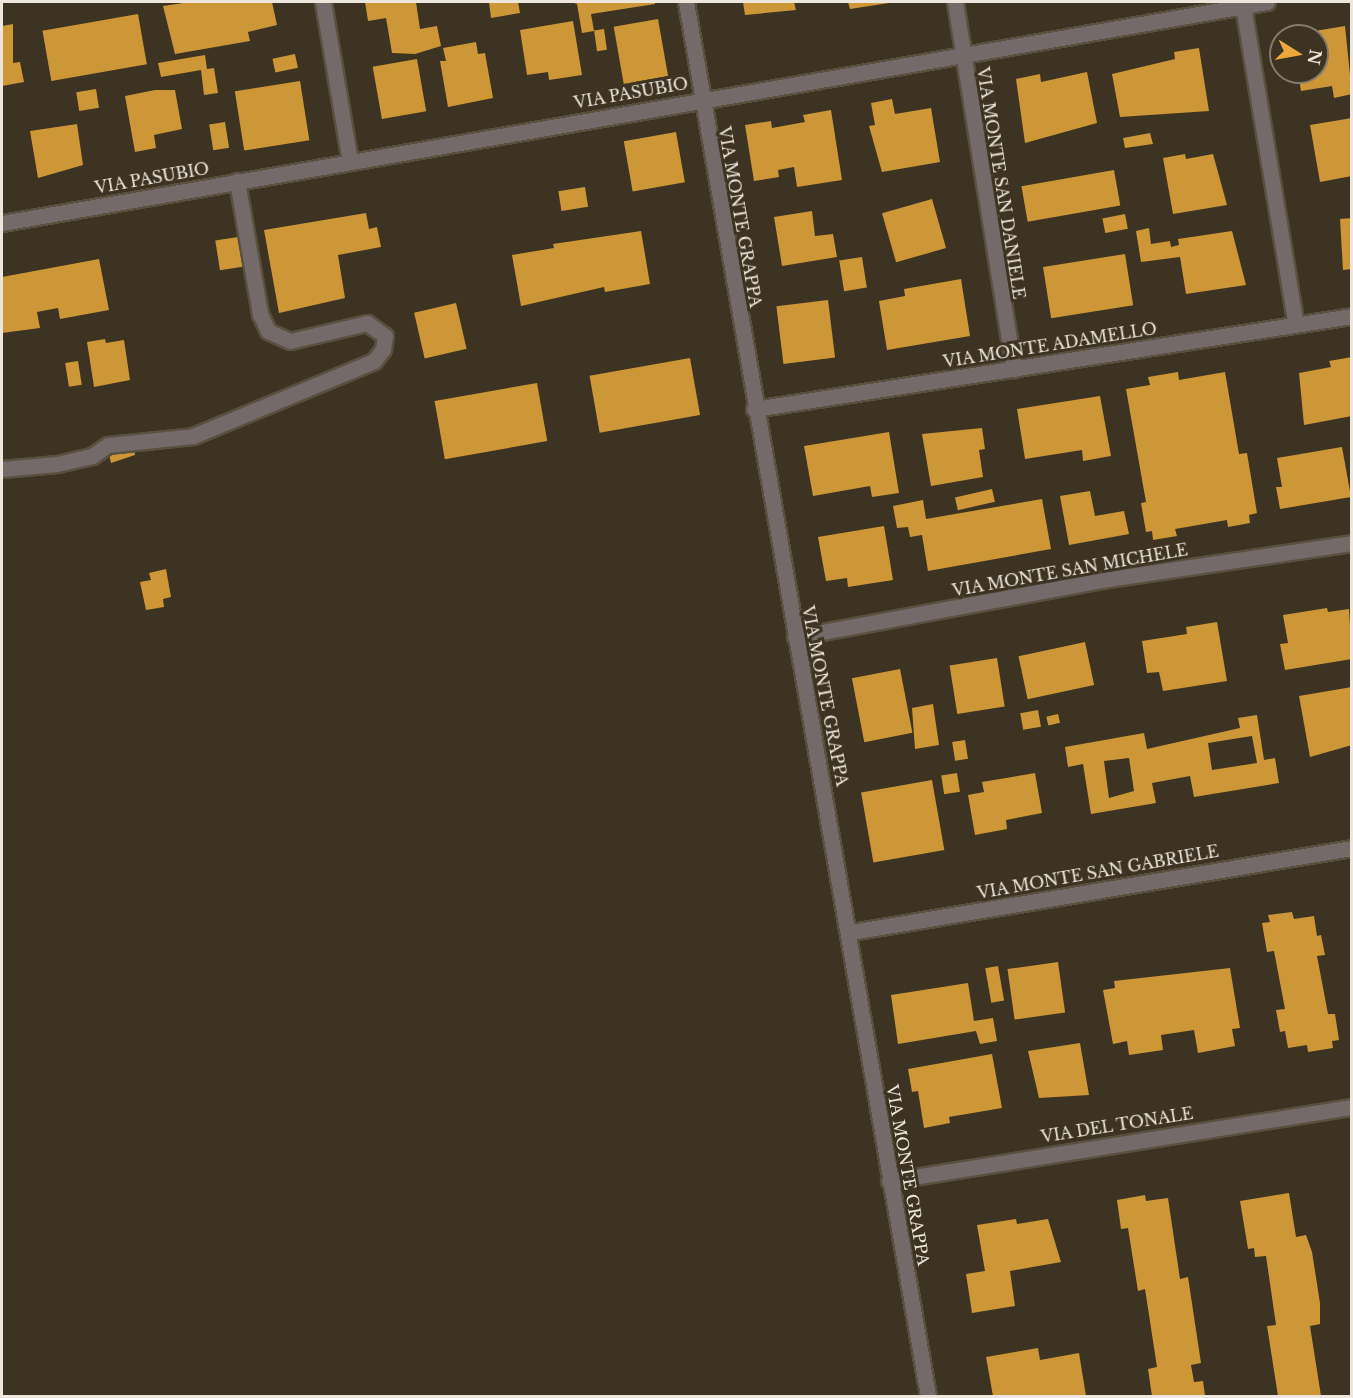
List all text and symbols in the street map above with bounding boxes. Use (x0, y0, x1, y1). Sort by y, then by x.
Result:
north arrow (1269, 24, 1329, 84)
text: N (1303, 48, 1326, 66)
street label: VIA MONTE SAN DANIELE (973, 65, 1029, 301)
street label: VIA PASUBIO (572, 73, 690, 113)
street label: VIA MONTE GRAPPA (715, 125, 765, 309)
street label: VIA PASUBIO (93, 158, 211, 198)
street label: VIA MONTE ADAMELLO (941, 319, 1159, 371)
street label: VIA MONTE SAN MICHELE (950, 540, 1190, 600)
street label: VIA MONTE GRAPPA (798, 604, 852, 788)
street label: VIA MONTE SAN GABRIELE (975, 841, 1221, 903)
street label: VIA MONTE GRAPPA (883, 1083, 933, 1267)
street label: VIA DEL TONALE (1039, 1103, 1195, 1147)

